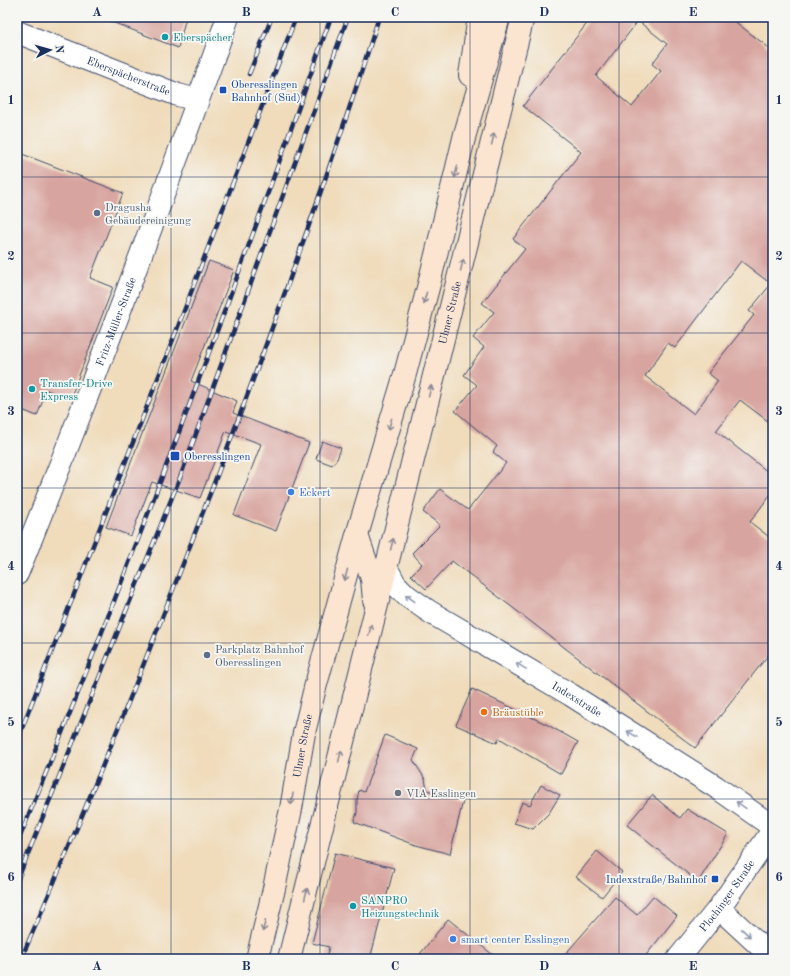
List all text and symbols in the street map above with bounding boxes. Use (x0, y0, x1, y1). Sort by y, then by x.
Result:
text: A (92, 6, 102, 19)
text: B (241, 6, 251, 19)
text: C (391, 6, 399, 19)
text: D (539, 6, 549, 19)
text: E (689, 6, 698, 19)
north arrow (30, 30, 70, 70)
marker: Eberspächer (160, 32, 170, 42)
place label: Eberspächer (173, 33, 233, 44)
text: N (53, 44, 64, 54)
street label: Eberspächerstraße (85, 56, 171, 98)
place label: Oberesslingen Bahnhof (Süd) (231, 80, 301, 104)
marker: Oberesslingen Bahnhof (Süd) (218, 85, 228, 95)
text: 1 (7, 94, 15, 107)
text: 1 (775, 94, 783, 107)
one-way arrow (489, 132, 497, 145)
one-way arrow (451, 165, 459, 178)
place label: Dragusha Gebäudereinigung (105, 203, 191, 227)
marker: Dragusha Gebäudereinigung (92, 208, 102, 218)
text: 2 (7, 250, 15, 263)
text: 2 (775, 250, 783, 263)
one-way arrow (458, 259, 466, 272)
street label: Fritz-Müller-Straße (95, 276, 139, 368)
street label: Ulmer Straße (438, 280, 464, 346)
one-way arrow (421, 292, 428, 305)
place label: Transfer-Drive Express (40, 379, 112, 403)
marker: Transfer-Drive Express (27, 384, 37, 394)
one-way arrow (427, 385, 434, 398)
text: 3 (7, 405, 15, 418)
text: 3 (775, 405, 783, 418)
one-way arrow (386, 417, 393, 430)
marker: Oberesslingen (169, 450, 181, 462)
place label: Oberesslingen (184, 452, 250, 463)
marker: Eckert (286, 487, 296, 497)
place label: Eckert (299, 488, 331, 499)
one-way arrow (388, 538, 396, 551)
text: 4 (7, 560, 15, 573)
text: 4 (775, 560, 783, 573)
one-way arrow (342, 569, 349, 582)
one-way arrow (405, 594, 416, 603)
one-way arrow (367, 624, 375, 637)
place label: Parkplatz Bahnhof Oberesslingen (215, 645, 304, 669)
marker: Parkplatz Bahnhof Oberesslingen (202, 650, 212, 660)
one-way arrow (515, 661, 527, 669)
street label: Indexstraße (549, 681, 603, 720)
marker: Bräustüble (479, 707, 489, 717)
place label: Bräustüble (492, 708, 544, 719)
street label: Ulmer Straße (292, 713, 315, 779)
text: 5 (7, 716, 15, 729)
text: 5 (775, 716, 783, 729)
one-way arrow (627, 730, 638, 738)
one-way arrow (336, 750, 344, 763)
marker: VIA Esslingen (393, 788, 403, 798)
place label: VIA Esslingen (406, 789, 476, 800)
one-way arrow (288, 792, 296, 805)
one-way arrow (736, 801, 747, 809)
street label: Plochinger Straße (698, 858, 757, 934)
text: 6 (7, 871, 15, 884)
text: 6 (775, 871, 783, 884)
marker: Indexstraße/Bahnhof (710, 874, 720, 884)
place label: Indexstraße/Bahnhof (606, 875, 707, 886)
one-way arrow (303, 888, 310, 901)
place label: SANPRO Heizungstechnik (361, 896, 440, 920)
marker: SANPRO Heizungstechnik (348, 901, 358, 911)
one-way arrow (260, 919, 268, 932)
one-way arrow (741, 928, 751, 937)
marker: smart center Esslingen (448, 934, 458, 944)
place label: smart center Esslingen (461, 935, 570, 946)
text: A (92, 960, 102, 973)
text: B (241, 960, 251, 973)
text: C (391, 960, 399, 973)
text: D (539, 960, 549, 973)
text: E (689, 960, 698, 973)

